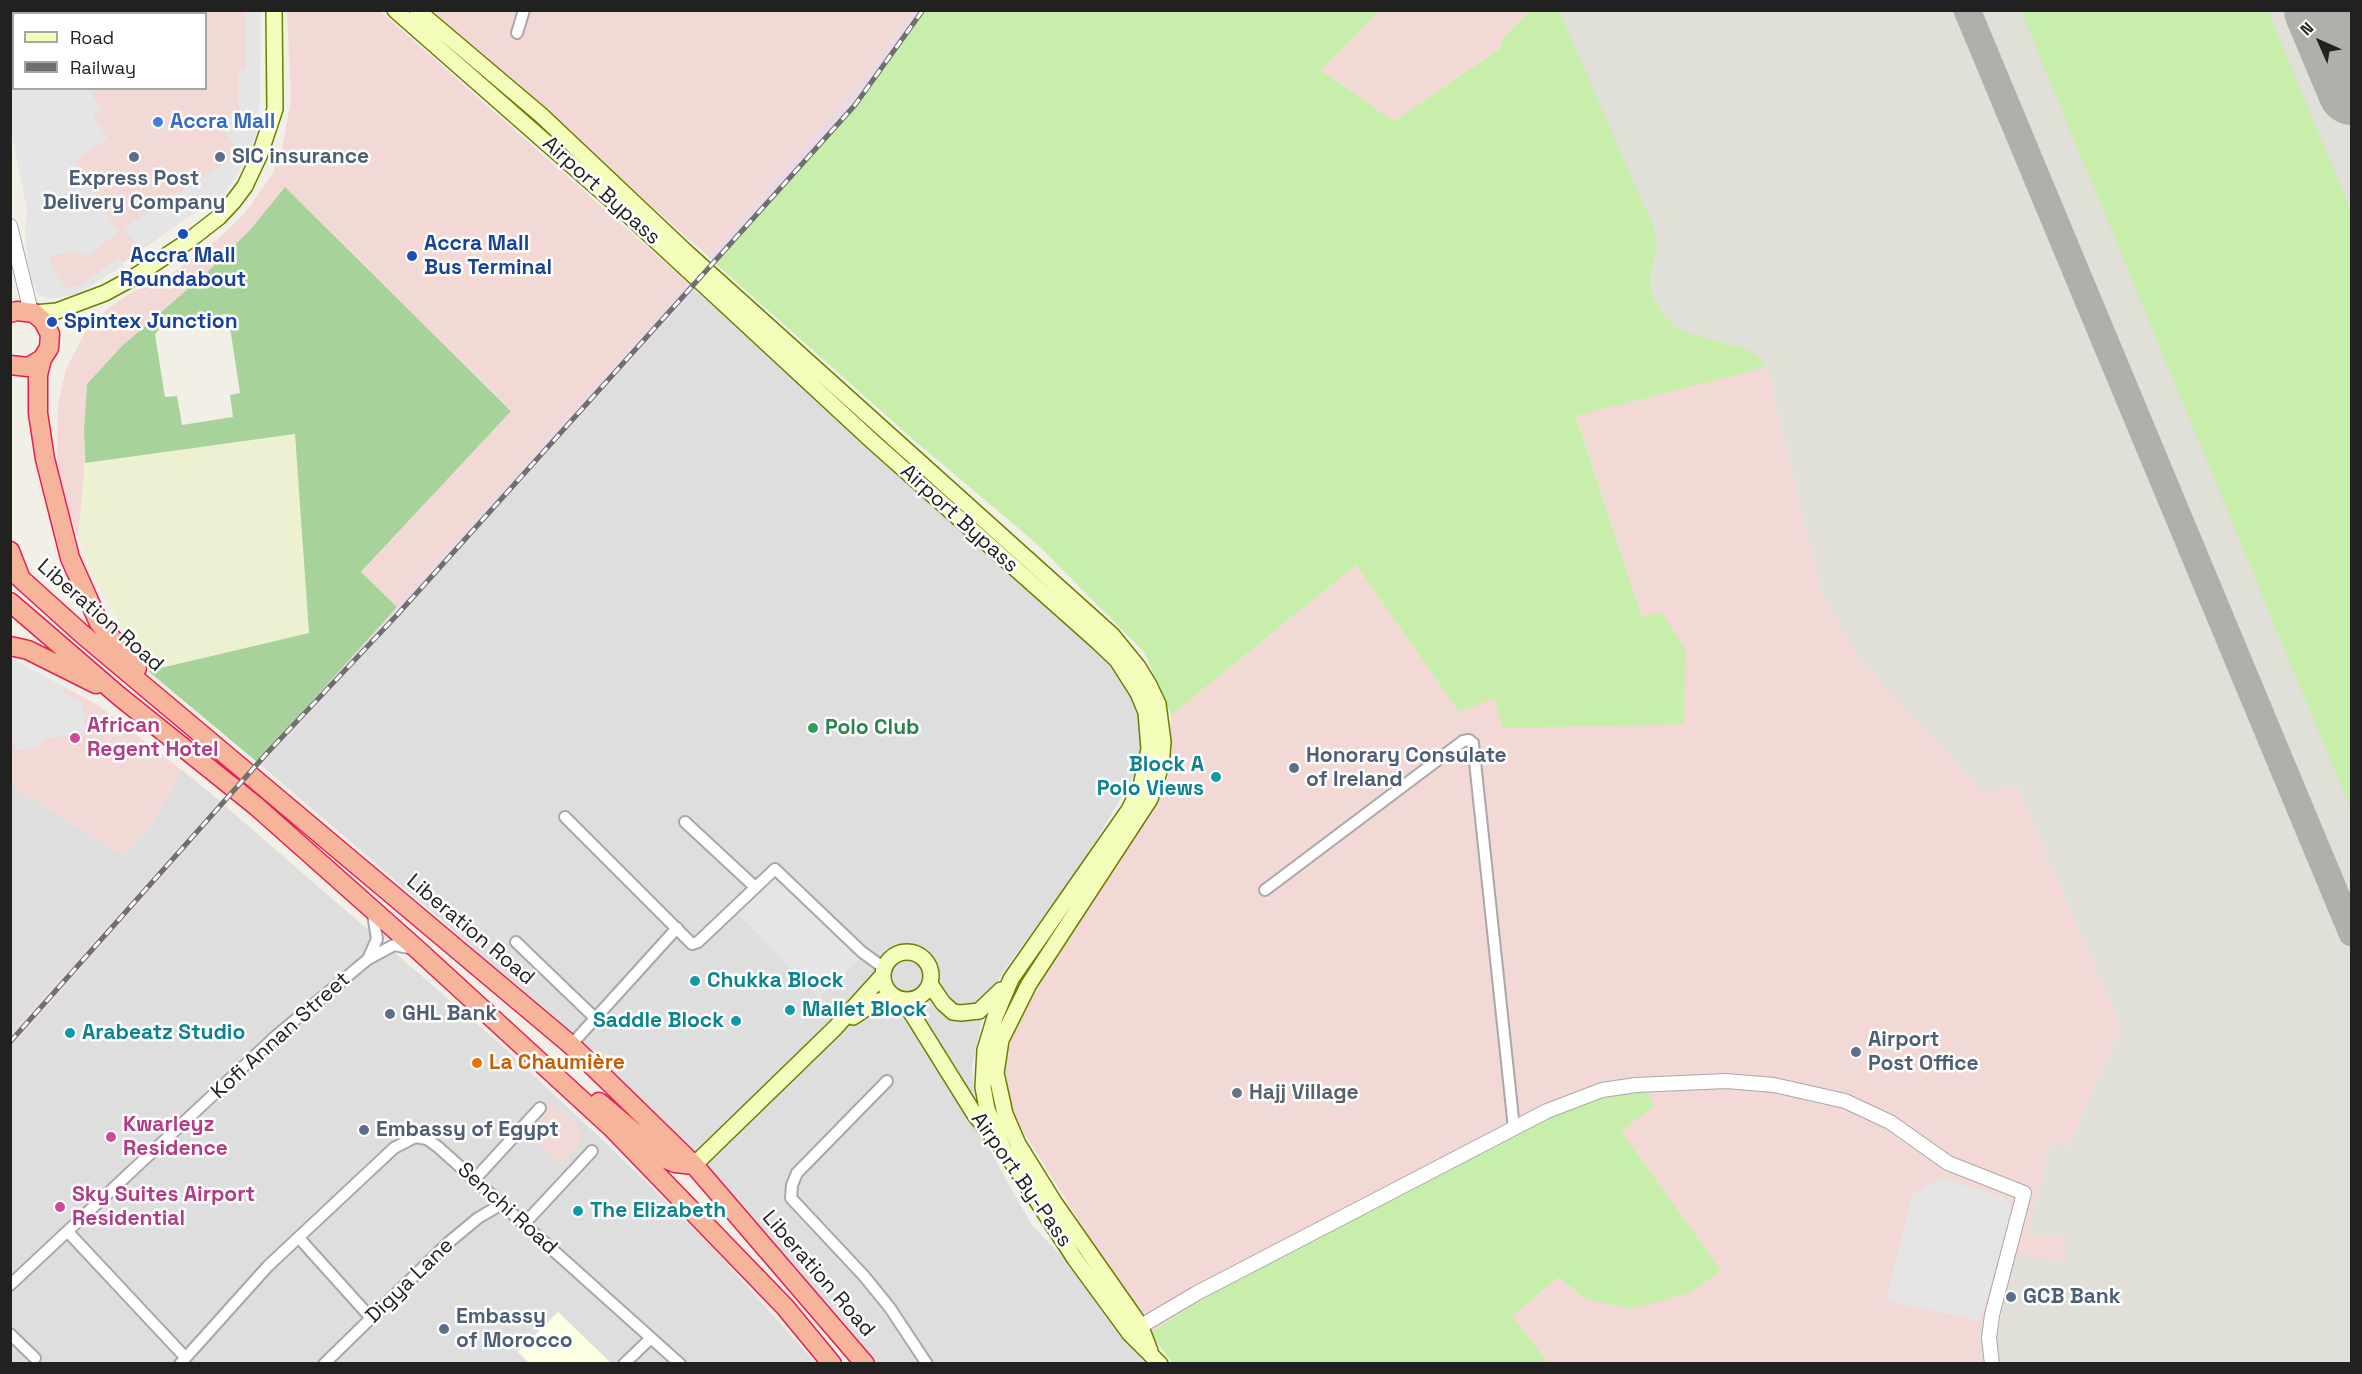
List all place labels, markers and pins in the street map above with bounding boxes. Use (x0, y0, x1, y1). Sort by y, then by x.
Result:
place label: Accra Mall (170, 109, 275, 135)
marker: Accra Mall (151, 115, 165, 129)
place label: SIC insurance (232, 144, 369, 170)
marker: Express Post Delivery Company (127, 150, 141, 164)
marker: SIC insurance (213, 150, 227, 164)
place label: Express Post Delivery Company (43, 166, 225, 216)
marker: Accra Mall Roundabout (176, 227, 190, 241)
place label: Accra Mall Bus Terminal (424, 231, 552, 281)
place label: Accra Mall Roundabout (120, 243, 246, 293)
marker: Accra Mall Bus Terminal (405, 249, 419, 263)
place label: Spintex Junction (64, 309, 238, 335)
marker: Spintex Junction (45, 315, 59, 329)
place label: African Regent Hotel (87, 713, 219, 763)
place label: Polo Club (825, 715, 919, 741)
marker: Polo Club (806, 721, 820, 735)
marker: African Regent Hotel (68, 731, 82, 745)
place label: Honorary Consulate of Ireland (1306, 743, 1507, 793)
place label: Block A Polo Views (1097, 752, 1204, 802)
marker: Honorary Consulate of Ireland (1287, 761, 1301, 775)
marker: Block A Polo Views (1209, 770, 1223, 784)
place label: Chukka Block (707, 968, 844, 994)
marker: Chukka Block (688, 974, 702, 988)
place label: Mallet Block (802, 997, 927, 1023)
place label: GHL Bank (402, 1001, 497, 1027)
marker: Mallet Block (783, 1003, 797, 1017)
marker: GHL Bank (383, 1007, 397, 1021)
place label: Saddle Block (593, 1008, 724, 1034)
marker: Saddle Block (729, 1014, 743, 1028)
place label: Arabeatz Studio (82, 1020, 245, 1046)
marker: Arabeatz Studio (63, 1026, 77, 1040)
place label: Airport Post Office (1868, 1027, 1979, 1077)
marker: Airport Post Office (1849, 1045, 1863, 1059)
place label: La Chaumière (489, 1050, 625, 1076)
marker: La Chaumière (470, 1056, 484, 1070)
place label: Hajj Village (1249, 1080, 1359, 1106)
marker: Hajj Village (1230, 1086, 1244, 1100)
place label: Kwarleyz Residence (123, 1112, 228, 1162)
place label: Embassy of Egypt (376, 1117, 559, 1143)
marker: Embassy of Egypt (357, 1123, 371, 1137)
marker: Kwarleyz Residence (104, 1130, 118, 1144)
place label: Sky Suites Airport Residential (72, 1182, 255, 1232)
place label: The Elizabeth (590, 1198, 726, 1224)
marker: Sky Suites Airport Residential (53, 1200, 67, 1214)
marker: The Elizabeth (571, 1204, 585, 1218)
place label: GCB Bank (2023, 1284, 2121, 1310)
marker: GCB Bank (2004, 1290, 2018, 1304)
place label: Embassy of Morocco (456, 1304, 573, 1354)
marker: Embassy of Morocco (437, 1322, 451, 1336)

